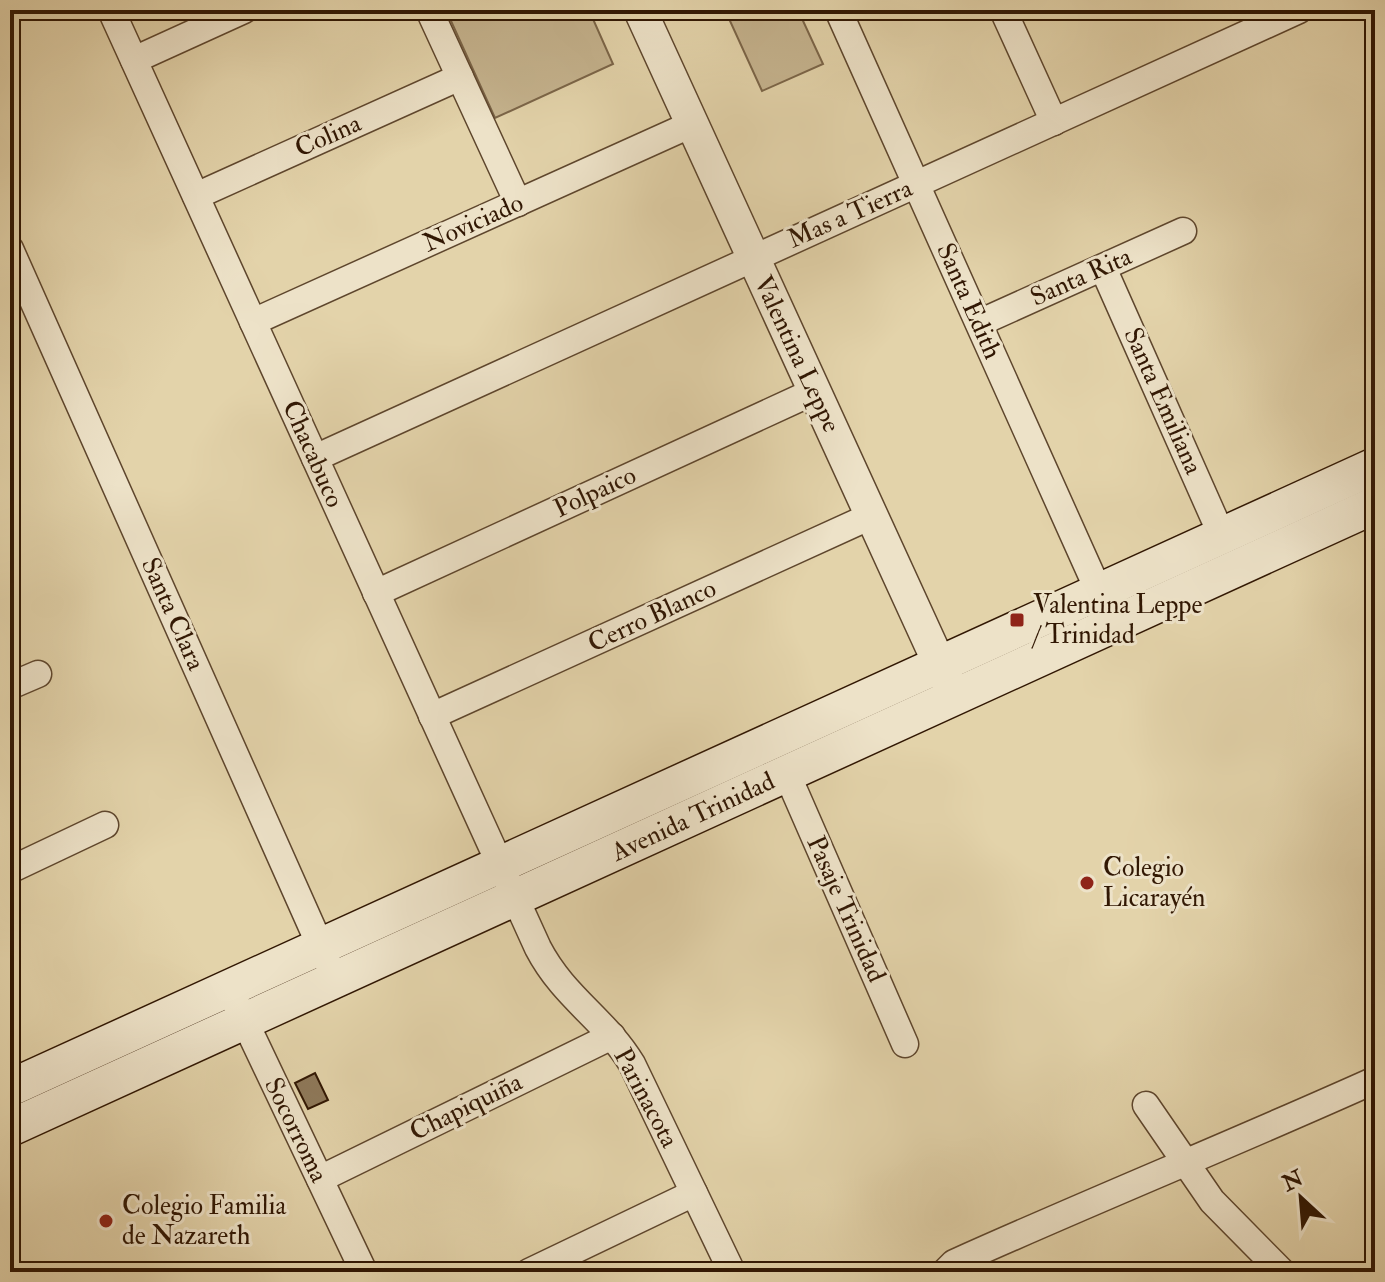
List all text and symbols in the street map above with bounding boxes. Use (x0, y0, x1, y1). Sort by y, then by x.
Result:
street label: Colina (290, 107, 366, 165)
street label: Mas a Tierra (783, 172, 918, 256)
street label: Noviciado (418, 187, 528, 259)
street label: Santa Edith (929, 238, 1009, 364)
street label: Santa Rita (1025, 240, 1137, 313)
street label: Valentina Leppe (746, 270, 847, 438)
street label: Santa Emiliana (1116, 323, 1210, 480)
street label: Chacabuco (275, 396, 351, 512)
street label: Polpaico (549, 459, 642, 526)
street label: Santa Clara (134, 553, 212, 675)
street label: Cerro Blanco (583, 572, 721, 660)
place label: Valentina Leppe / Trinidad (1031, 589, 1202, 651)
marker: Valentina Leppe / Trinidad (1008, 611, 1026, 629)
street label: Avenida Trinidad (605, 765, 780, 869)
street label: Pasaje Trinidad (799, 831, 893, 987)
place label: Colegio Licarayén (1103, 852, 1205, 914)
marker: Colegio Licarayén (1078, 874, 1096, 892)
street label: Parinacota (607, 1043, 686, 1153)
street label: Chapiquiña (405, 1066, 528, 1149)
street label: Socorroma (257, 1072, 335, 1188)
north arrow (1261, 1158, 1341, 1238)
text: N (1277, 1164, 1308, 1198)
place label: Colegio Familia de Nazareth (122, 1190, 286, 1252)
marker: Colegio Familia de Nazareth (97, 1212, 115, 1230)

